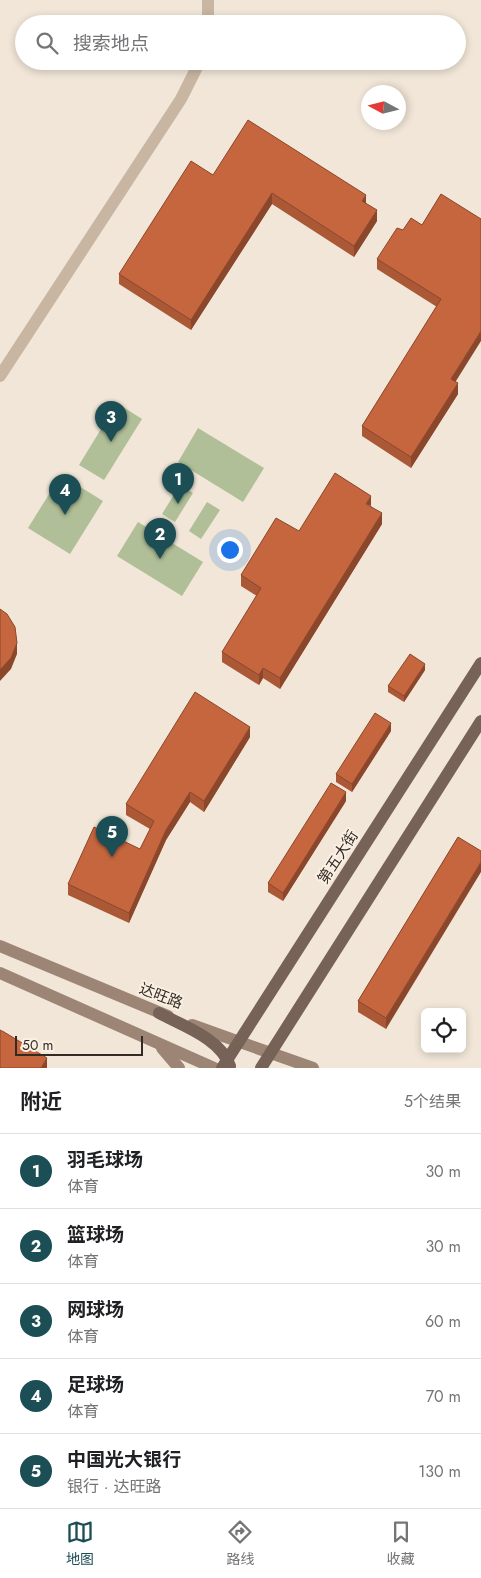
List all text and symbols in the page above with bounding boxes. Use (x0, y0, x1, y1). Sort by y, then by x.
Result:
search box (15, 15, 466, 70)
icon: search (33, 29, 61, 57)
text: 搜索地点 (73, 30, 149, 57)
north arrow (361, 85, 406, 130)
pin: 3 (95, 401, 127, 442)
pin: 1 (162, 463, 194, 504)
pin: 4 (49, 474, 81, 515)
pin: 2 (144, 518, 176, 559)
your location (217, 537, 243, 563)
pin: 5 (96, 816, 128, 857)
street label: 第五大街 (312, 826, 364, 888)
street label: 达旺路 (136, 978, 186, 1014)
map controls (421, 1008, 466, 1053)
button: locate (421, 1008, 466, 1053)
scale bar (15, 1033, 142, 1056)
text: 50 m (22, 1035, 53, 1055)
text: 附近 (20, 1087, 62, 1117)
text: 5个结果 (404, 1090, 461, 1113)
text: 羽毛球场 (67, 1146, 143, 1173)
text: 1 (32, 1160, 40, 1183)
text: 30 m (425, 1160, 461, 1183)
text: 体育 (67, 1175, 99, 1198)
text: 篮球场 (67, 1221, 124, 1248)
text: 2 (31, 1235, 41, 1258)
text: 30 m (425, 1235, 461, 1258)
text: 体育 (67, 1250, 99, 1273)
text: 网球场 (67, 1296, 124, 1323)
text: 3 (31, 1310, 41, 1333)
text: 60 m (425, 1310, 461, 1333)
text: 体育 (67, 1325, 99, 1348)
text: 足球场 (67, 1371, 124, 1398)
text: 4 (30, 1385, 42, 1408)
text: 70 m (426, 1385, 461, 1408)
text: 体育 (67, 1400, 99, 1423)
text: 中国光大银行 (67, 1446, 181, 1473)
text: 5 (31, 1460, 41, 1483)
text: 130 m (418, 1460, 461, 1483)
text: 银行 · 达旺路 (67, 1475, 161, 1498)
tab: 地图 (66, 1518, 94, 1569)
tab: 路线 (226, 1518, 254, 1569)
tab: 收藏 (387, 1518, 415, 1569)

